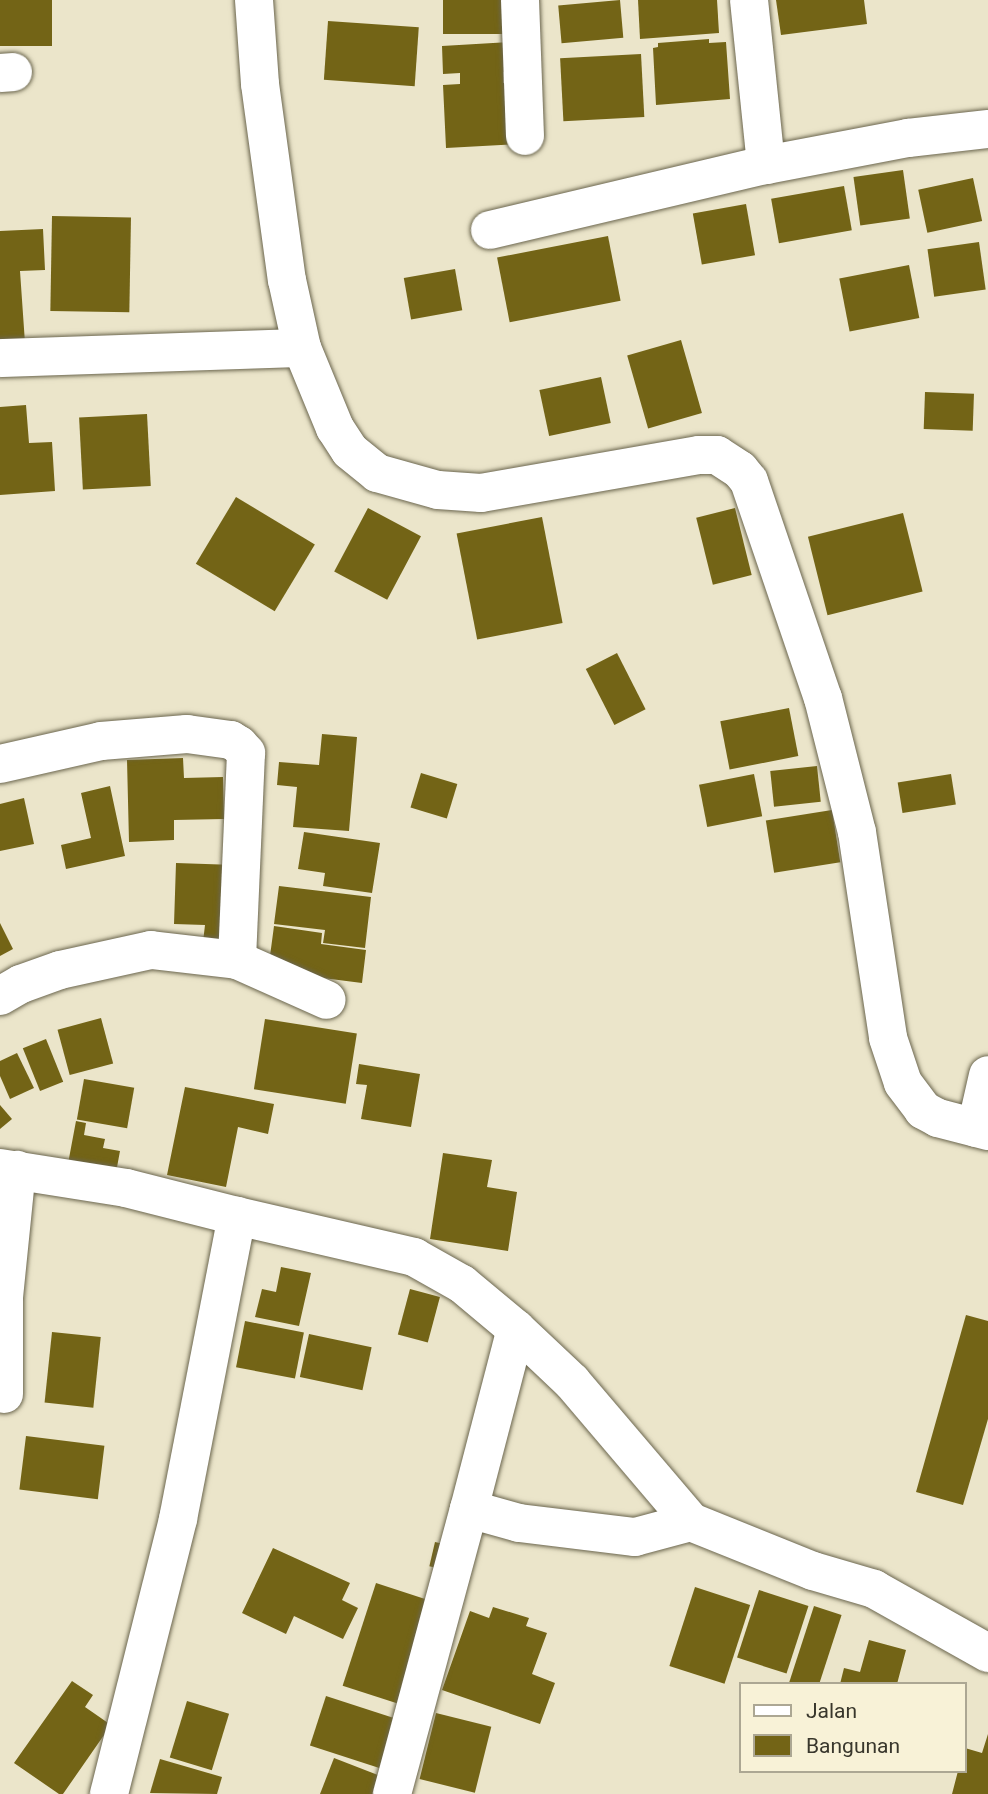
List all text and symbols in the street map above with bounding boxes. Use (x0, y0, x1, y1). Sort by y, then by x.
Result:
legend (740, 1682, 967, 1773)
text: Jalan (806, 1699, 857, 1723)
text: Bangunan (806, 1734, 900, 1758)

